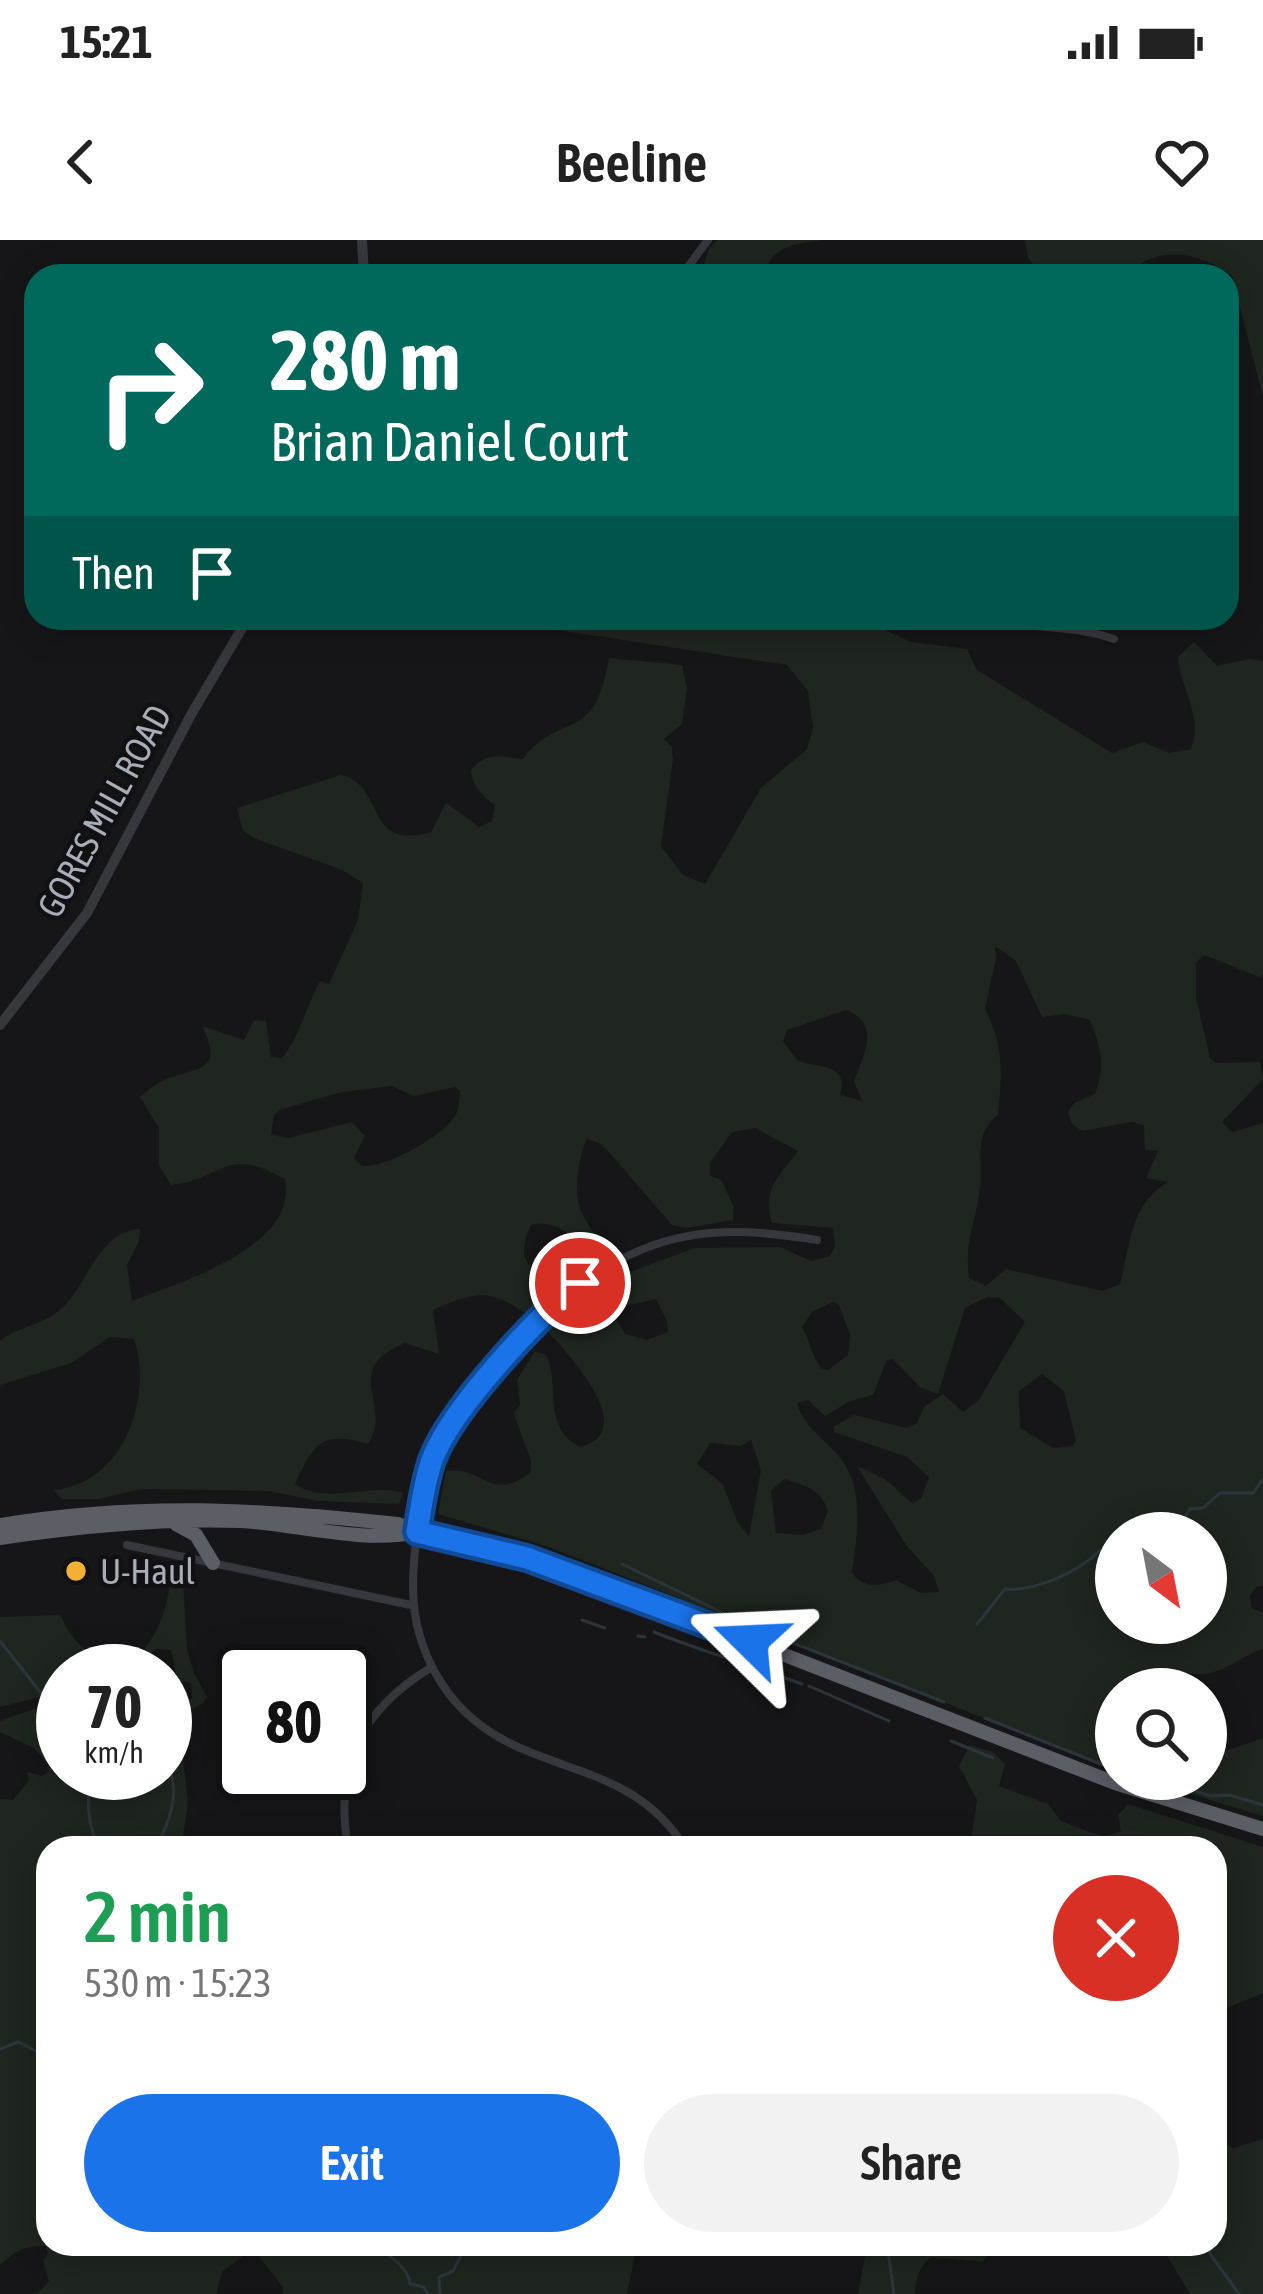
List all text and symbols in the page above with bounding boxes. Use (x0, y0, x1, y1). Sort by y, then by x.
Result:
text: 15:21 (60, 16, 153, 68)
icon: back (48, 129, 114, 195)
icon: heart (1149, 129, 1215, 195)
text: Beeline (556, 132, 707, 193)
icon: right (72, 312, 228, 468)
text: 280 m (270, 312, 460, 408)
text: Brian Daniel Court (270, 411, 630, 472)
icon: arrive (179, 540, 245, 606)
text: Then (72, 547, 155, 599)
street label: GORES MILL ROAD (28, 698, 180, 924)
pin (529, 1232, 631, 1334)
icon: arrive (547, 1250, 613, 1316)
north arrow (1095, 1512, 1227, 1644)
map controls (1095, 1512, 1227, 1800)
place label: U-Haul (100, 1550, 195, 1592)
marker: U-Haul (63, 1558, 89, 1584)
position arrow (687, 1578, 813, 1704)
speed limit sign: 80 (216, 1644, 372, 1800)
button: search (1095, 1668, 1227, 1800)
text: 70 (86, 1672, 142, 1741)
text: km/h (84, 1735, 144, 1769)
text: 2 min (84, 1875, 231, 1957)
button: close (1053, 1875, 1179, 2001)
text: 530 m · 15:23 (84, 1961, 272, 2005)
button: Exit (84, 2094, 620, 2232)
button: Share (644, 2094, 1179, 2232)

